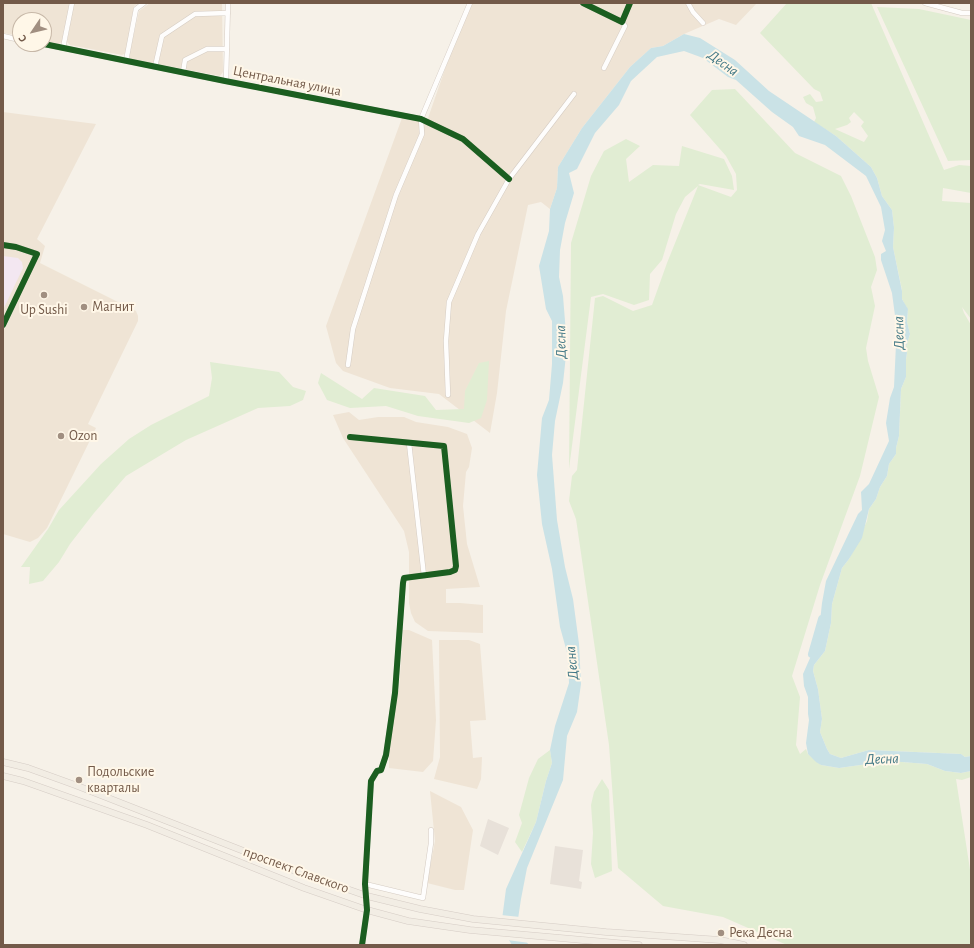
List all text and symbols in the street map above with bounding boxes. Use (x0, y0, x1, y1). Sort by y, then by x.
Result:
north arrow (12, 12, 52, 52)
text: С (16, 33, 29, 44)
water label: Десна (704, 46, 742, 80)
street label: Центральная улица (231, 62, 343, 100)
marker: Up Sushi (39, 290, 49, 300)
place label: Магнит (92, 299, 134, 315)
place label: Up Sushi (20, 302, 68, 318)
marker: Магнит (79, 302, 89, 312)
water label: Десна (890, 316, 908, 350)
water label: Десна (552, 325, 570, 359)
place label: Ozon (69, 428, 97, 444)
marker: Ozon (56, 431, 66, 441)
water label: Десна (562, 645, 582, 681)
water label: Десна (865, 749, 899, 769)
place label: Подольские кварталы (87, 764, 154, 796)
marker: Подольские кварталы (74, 775, 84, 785)
street label: проспект Славского (241, 843, 351, 897)
place label: Река Десна (729, 925, 792, 941)
marker: Река Десна (716, 928, 726, 938)

